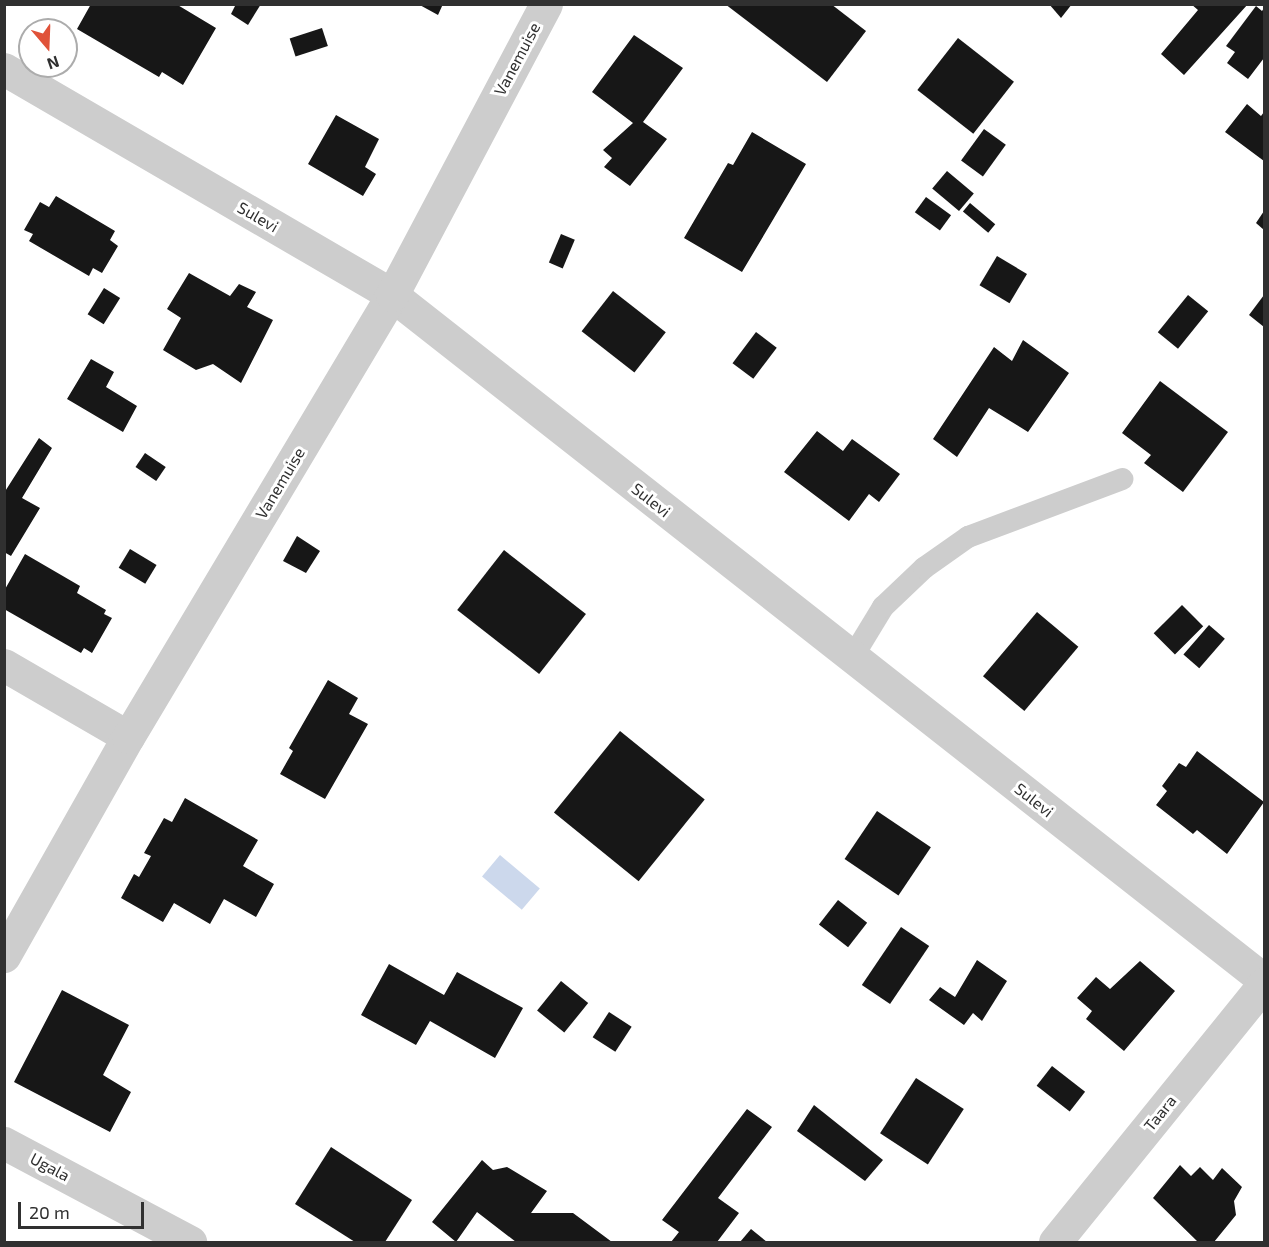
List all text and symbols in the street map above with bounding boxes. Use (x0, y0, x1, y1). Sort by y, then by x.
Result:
north arrow (18, 18, 78, 78)
street label: Vanemuise (490, 19, 544, 99)
text: N (45, 53, 62, 74)
street label: Sulevi (234, 198, 282, 236)
street label: Vanemuise (251, 444, 309, 522)
street label: Sulevi (628, 479, 674, 521)
street label: Sulevi (1011, 779, 1057, 821)
street label: Taara (1140, 1091, 1180, 1135)
street label: Ugala (27, 1149, 73, 1185)
scale bar (21, 1190, 147, 1228)
text: 20 m (29, 1201, 70, 1223)

